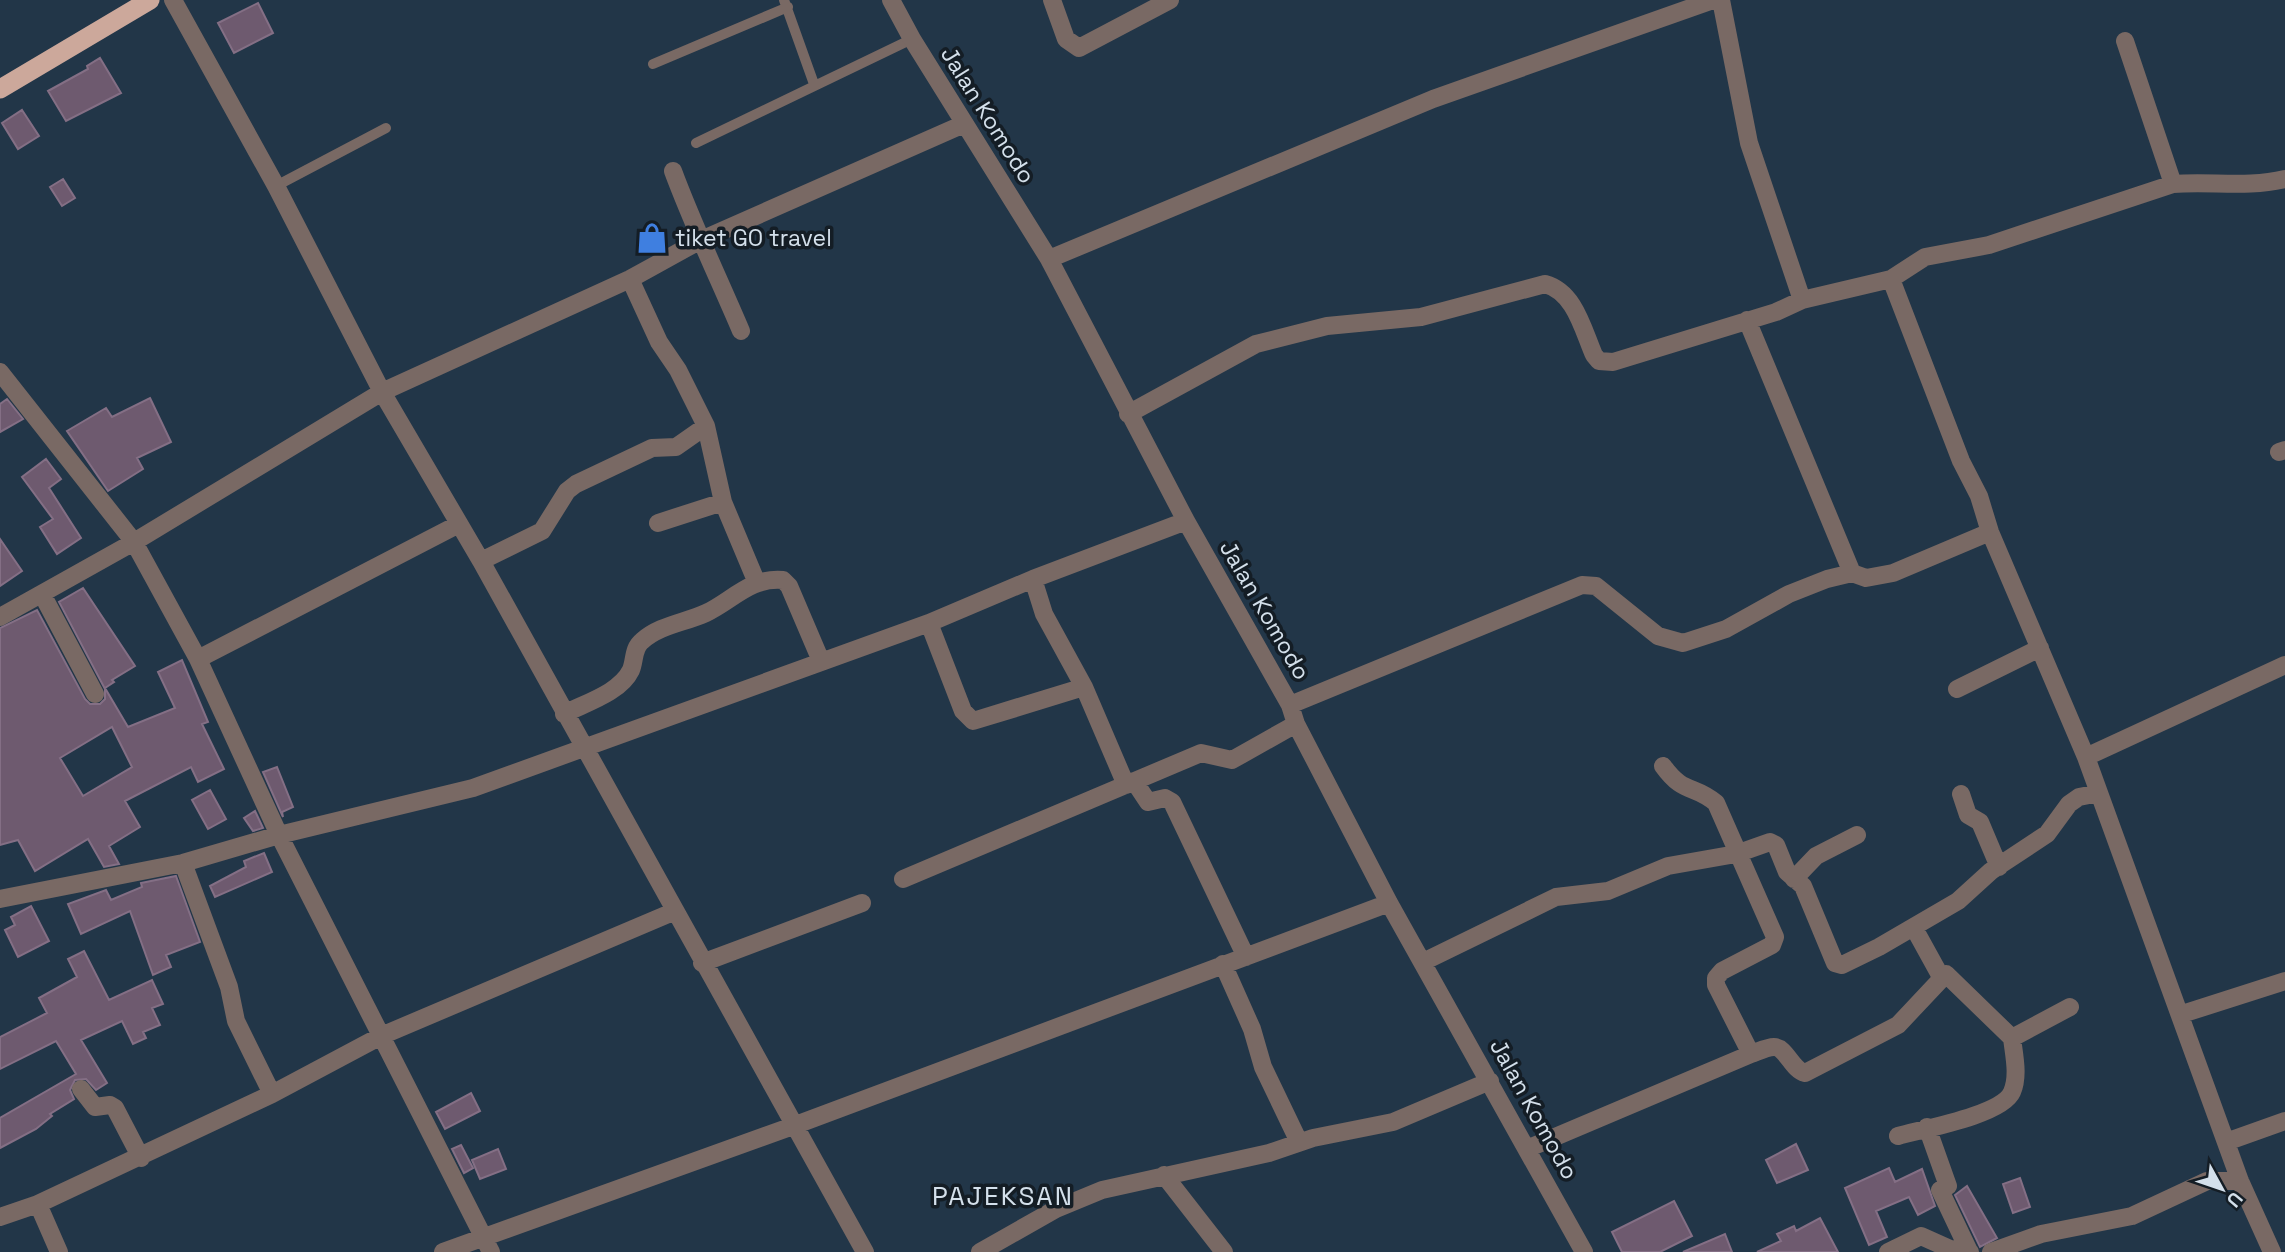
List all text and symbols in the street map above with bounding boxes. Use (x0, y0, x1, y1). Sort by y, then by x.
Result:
street label: Jalan Komodo (934, 41, 1042, 189)
shop icon: tiket GO travel (635, 221, 669, 255)
place label: tiket GO travel (675, 223, 832, 253)
street label: Jalan Komodo (1213, 535, 1317, 685)
street label: Jalan Komodo (1483, 1034, 1585, 1184)
north arrow (2187, 1154, 2257, 1224)
district label: PAJEKSAN (932, 1179, 1074, 1213)
text: U (2221, 1187, 2248, 1213)

